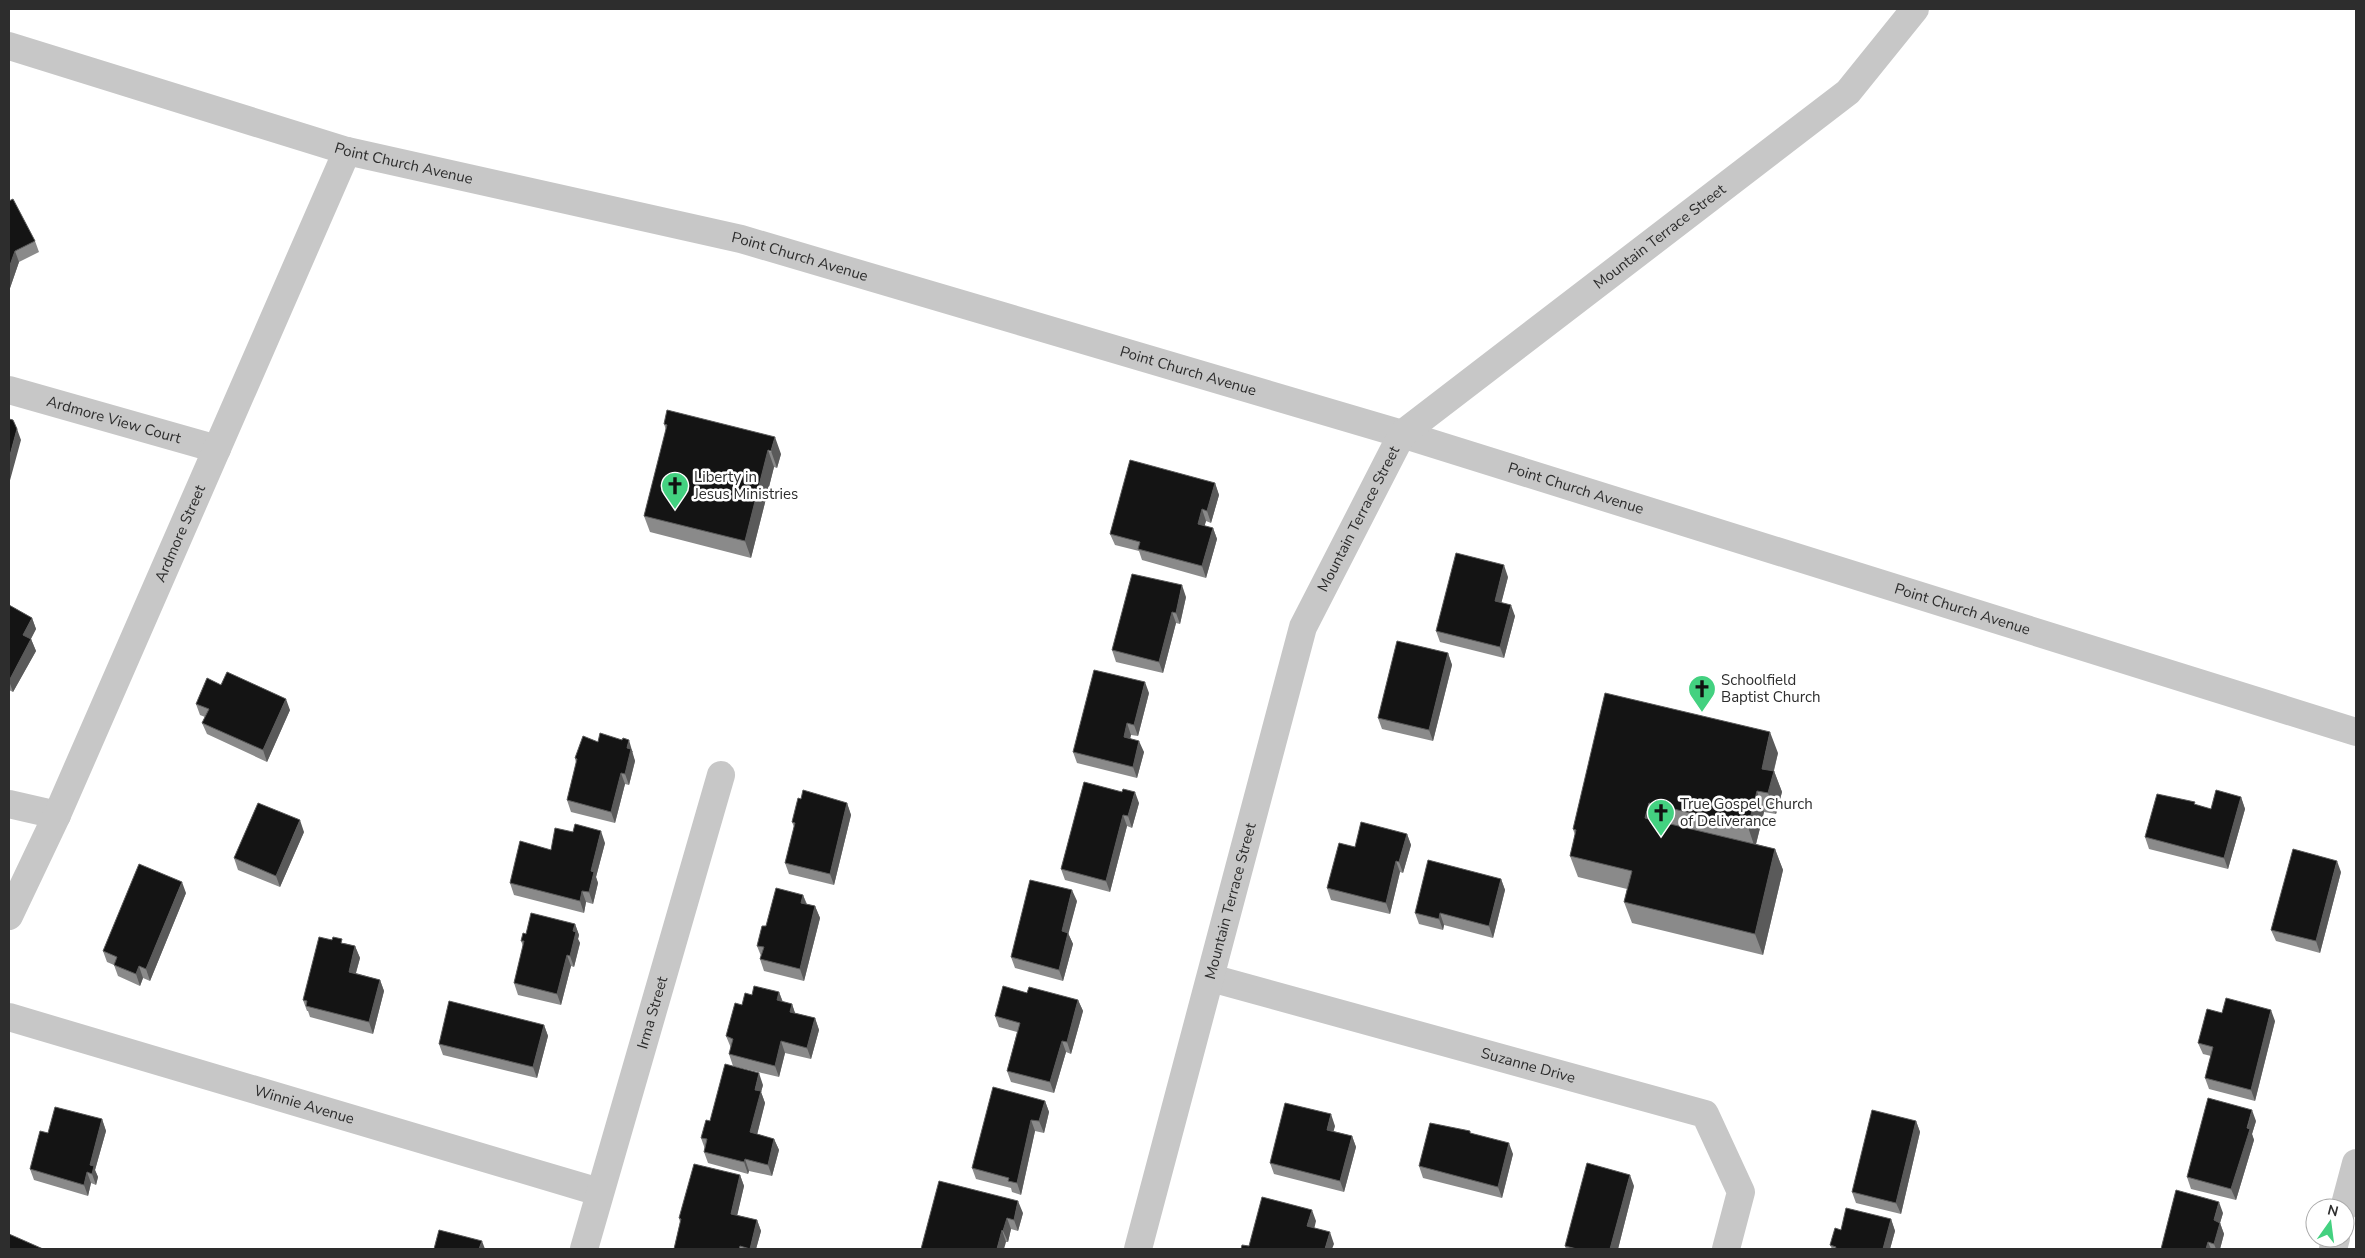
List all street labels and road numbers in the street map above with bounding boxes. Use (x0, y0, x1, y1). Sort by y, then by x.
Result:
street label: Point Church Avenue (332, 138, 475, 189)
street label: Mountain Terrace Street (1589, 179, 1730, 294)
street label: Point Church Avenue (730, 227, 871, 286)
street label: Point Church Avenue (1118, 341, 1259, 401)
street label: Ardmore View Court (44, 391, 184, 449)
street label: Mountain Terrace Street (1313, 442, 1405, 595)
street label: Point Church Avenue (1505, 458, 1646, 519)
street label: Ardmore Street (150, 481, 210, 585)
street label: Point Church Avenue (1892, 578, 2033, 640)
street label: Mountain Terrace Street (1200, 820, 1261, 982)
street label: Irma Street (632, 973, 673, 1051)
street label: Suzanne Drive (1479, 1043, 1578, 1088)
street label: Winnie Avenue (252, 1080, 357, 1129)

